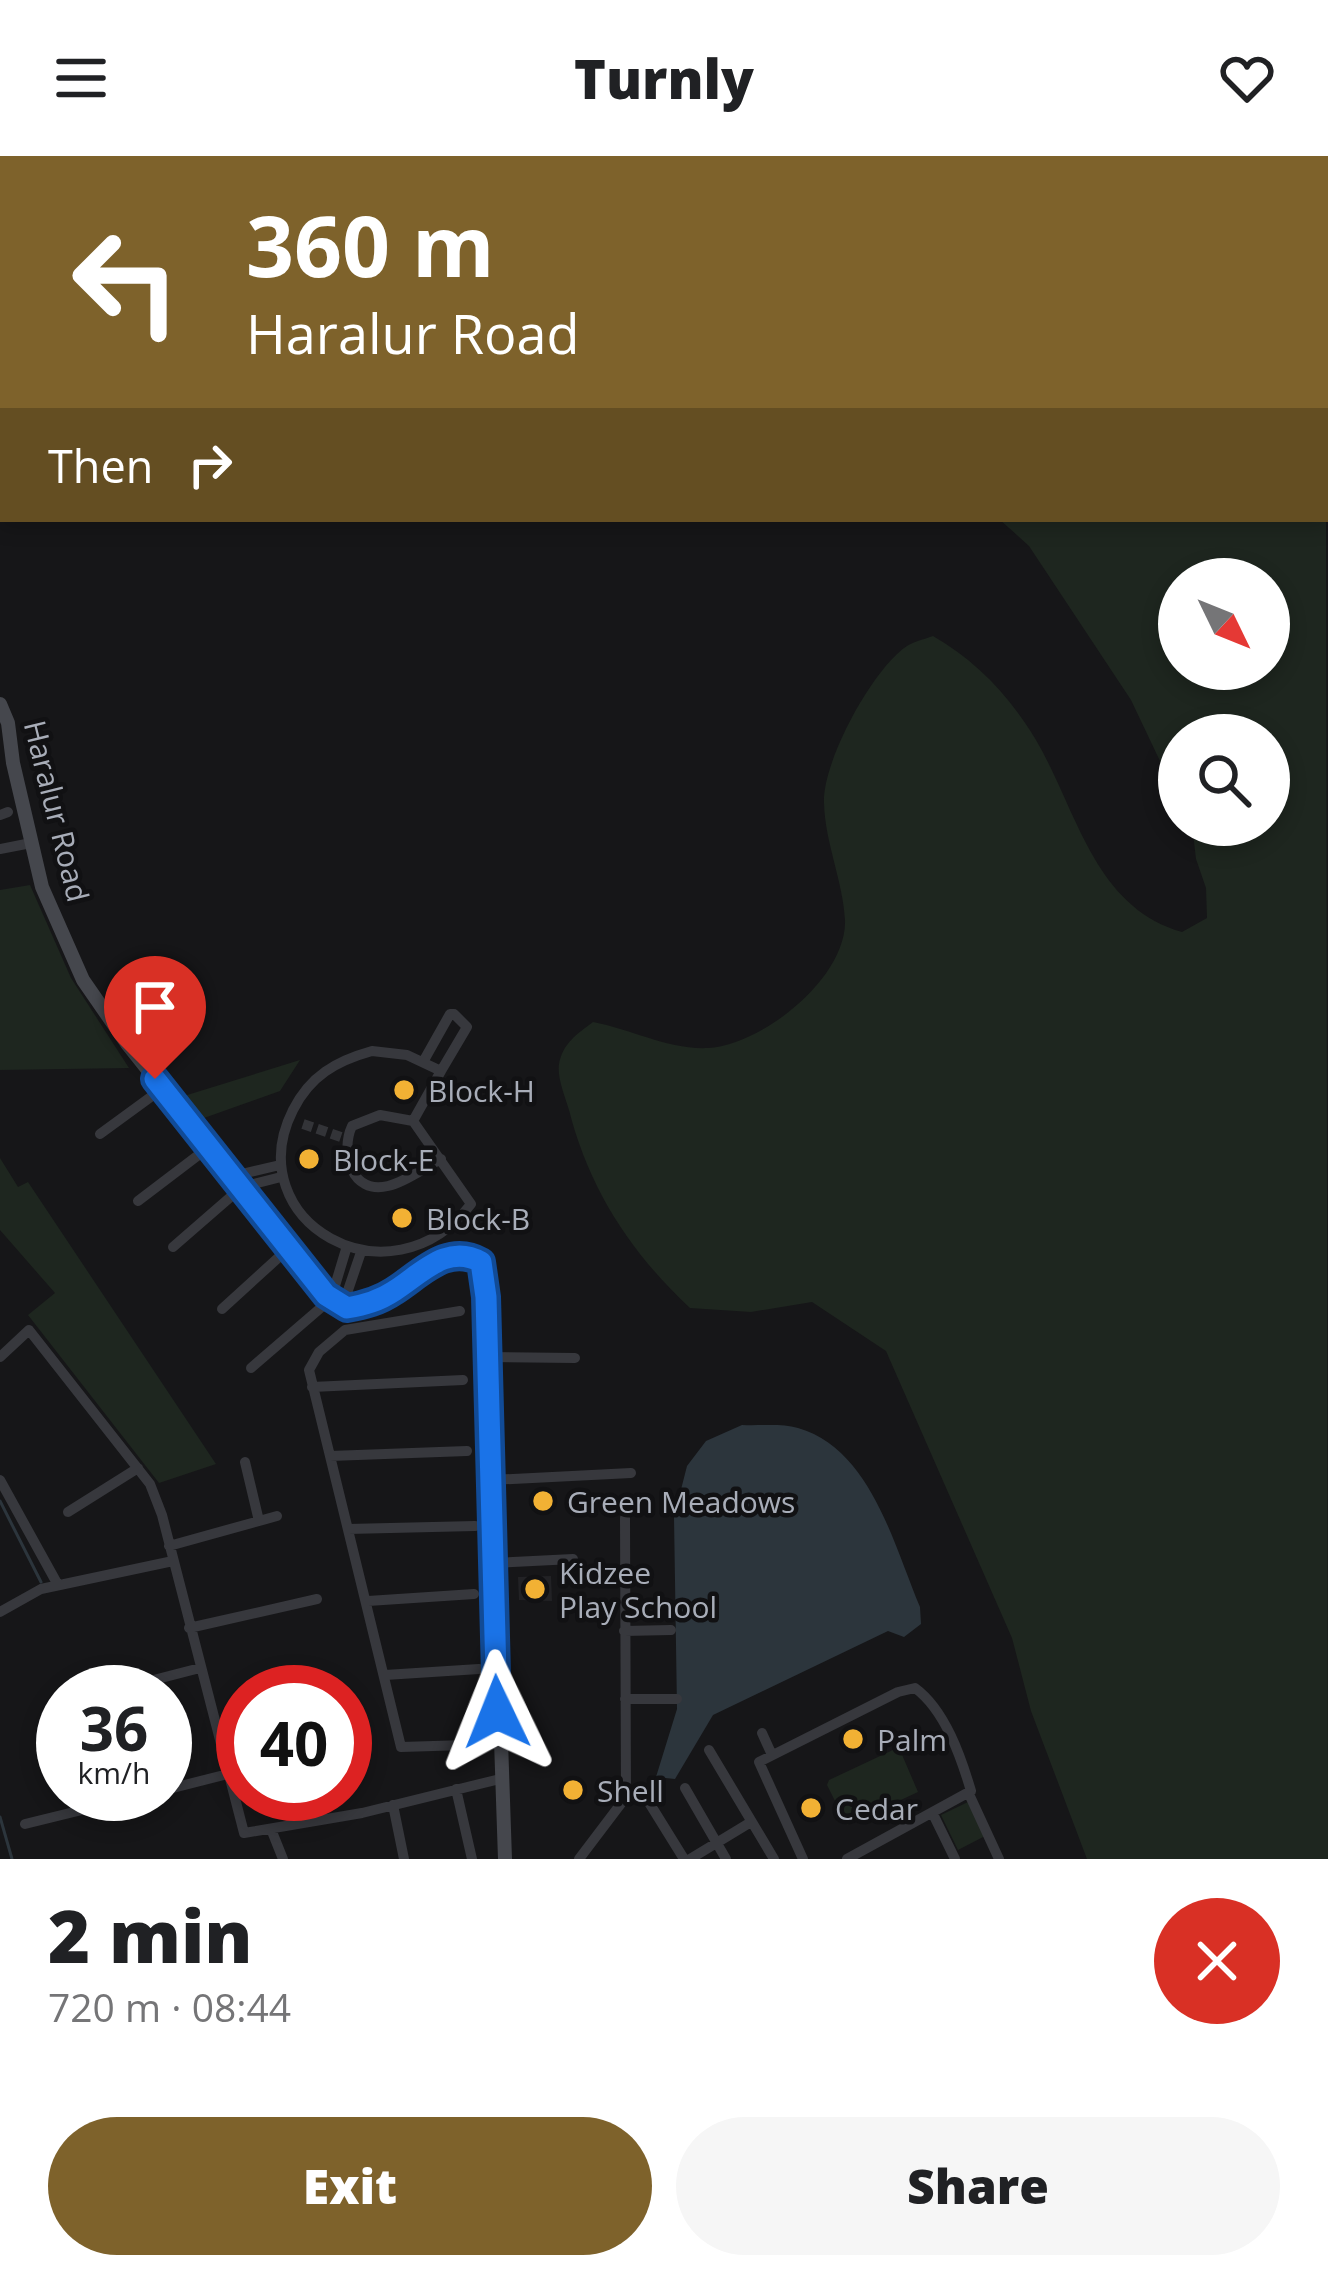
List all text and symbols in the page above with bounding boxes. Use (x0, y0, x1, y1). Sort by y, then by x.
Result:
text: Turnly (574, 41, 754, 115)
icon: menu (48, 45, 114, 111)
icon: heart (1214, 45, 1280, 111)
text: 360 m (246, 187, 494, 302)
icon: left (48, 204, 204, 360)
text: Haralur Road (246, 296, 580, 370)
icon: right (177, 432, 243, 498)
text: Then (48, 435, 153, 496)
north arrow (1158, 558, 1290, 690)
map controls (1158, 558, 1290, 846)
button: search (1158, 714, 1290, 846)
street label: Haralur Road (15, 716, 99, 906)
pin (104, 956, 206, 1079)
icon: arrive (122, 974, 188, 1040)
place label: Block-H (428, 1070, 535, 1111)
marker: Block-H (391, 1077, 417, 1103)
place label: Block-E (333, 1139, 434, 1180)
marker: Block-E (296, 1146, 322, 1172)
place label: Block-B (426, 1198, 530, 1239)
marker: Block-B (389, 1205, 415, 1231)
place label: Green Meadows (567, 1481, 795, 1522)
marker: Green Meadows (530, 1488, 556, 1514)
place label: Kidzee Play School (559, 1552, 717, 1627)
marker: Kidzee Play School (522, 1576, 548, 1602)
position arrow (434, 1649, 560, 1775)
speed limit sign: 40 (216, 1665, 372, 1821)
text: 36 (80, 1687, 148, 1769)
place label: Palm (877, 1719, 947, 1760)
marker: Palm (840, 1726, 866, 1752)
text: km/h (78, 1752, 150, 1793)
place label: Shell (597, 1770, 664, 1811)
marker: Shell (560, 1777, 586, 1803)
place label: Cedar (835, 1788, 918, 1829)
marker: Cedar (798, 1795, 824, 1821)
text: 2 min (48, 1886, 253, 1984)
button: close (1154, 1898, 1280, 2024)
text: 720 m · 08:44 (48, 1980, 291, 2033)
button: Exit (48, 2117, 652, 2255)
button: Share (676, 2117, 1280, 2255)

